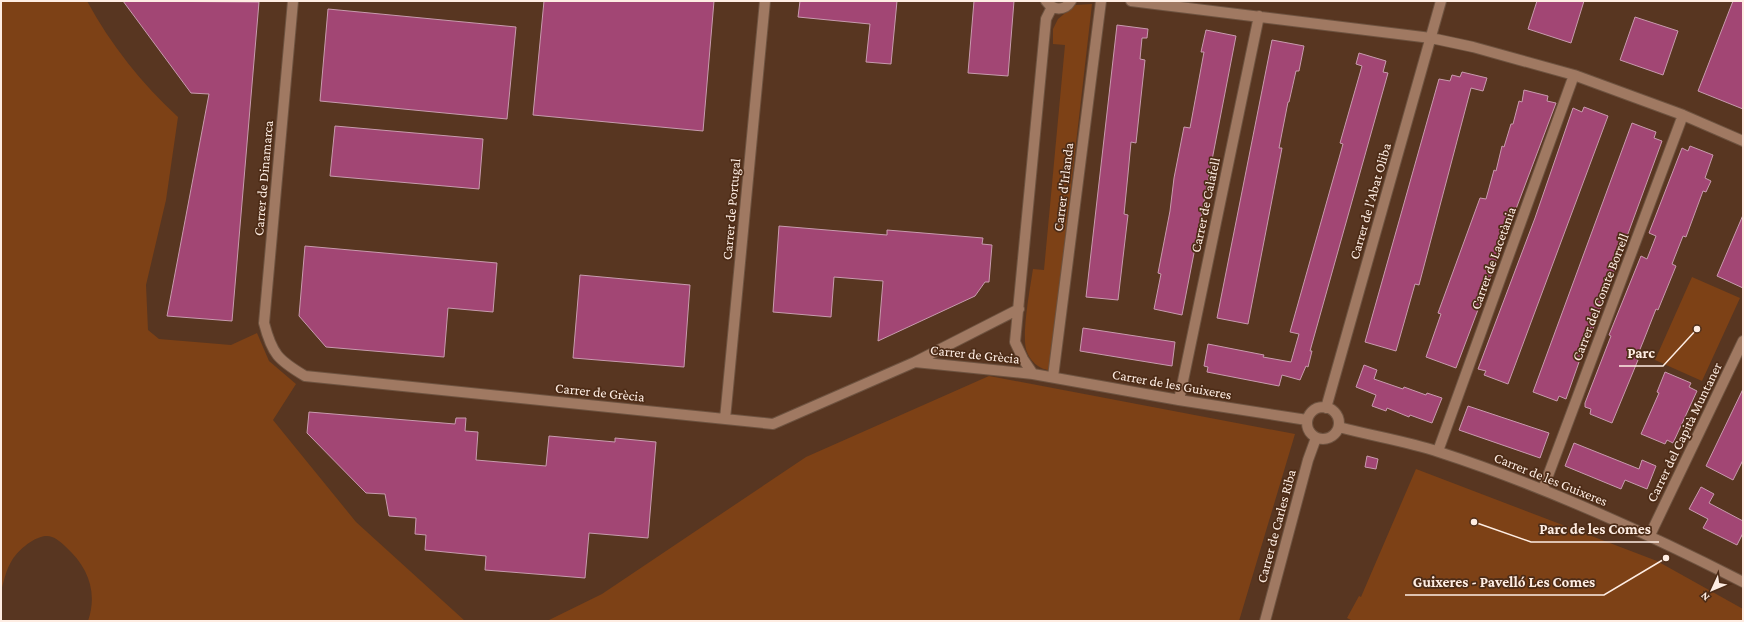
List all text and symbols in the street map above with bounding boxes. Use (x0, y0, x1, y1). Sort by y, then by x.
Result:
street label: Carrer de Dinamarca (250, 119, 276, 236)
street label: Carrer d'Irlanda (1050, 141, 1076, 232)
street label: Carrer de l'Abat Oliba (1346, 141, 1394, 261)
street label: Carrer de Calafell (1187, 156, 1223, 254)
street label: Carrer de Portugal (719, 157, 743, 260)
street label: Carrer de Lacetània (1467, 204, 1519, 312)
street label: Carrer del Comte Borrell (1568, 231, 1632, 363)
callout: Parc (1619, 339, 1663, 366)
street label: Carrer de Grècia (929, 341, 1021, 367)
text: Parc (1627, 345, 1655, 361)
street label: Carrer del Capità Muntaner (1643, 359, 1725, 504)
street label: Carrer de les Guixeres (1111, 366, 1233, 402)
street label: Carrer de Grècia (554, 379, 646, 405)
street label: Carrer de les Guixeres (1492, 449, 1610, 509)
street label: Carrer de Carles Riba (1253, 467, 1299, 584)
callout: Parc de les Comes (1531, 515, 1659, 542)
text: Parc de les Comes (1539, 521, 1651, 537)
callout: Guixeres - Pavelló Les Comes (1405, 568, 1604, 595)
north arrow (1692, 570, 1732, 610)
text: Guixeres - Pavelló Les Comes (1413, 574, 1595, 590)
text: N (1698, 590, 1712, 604)

